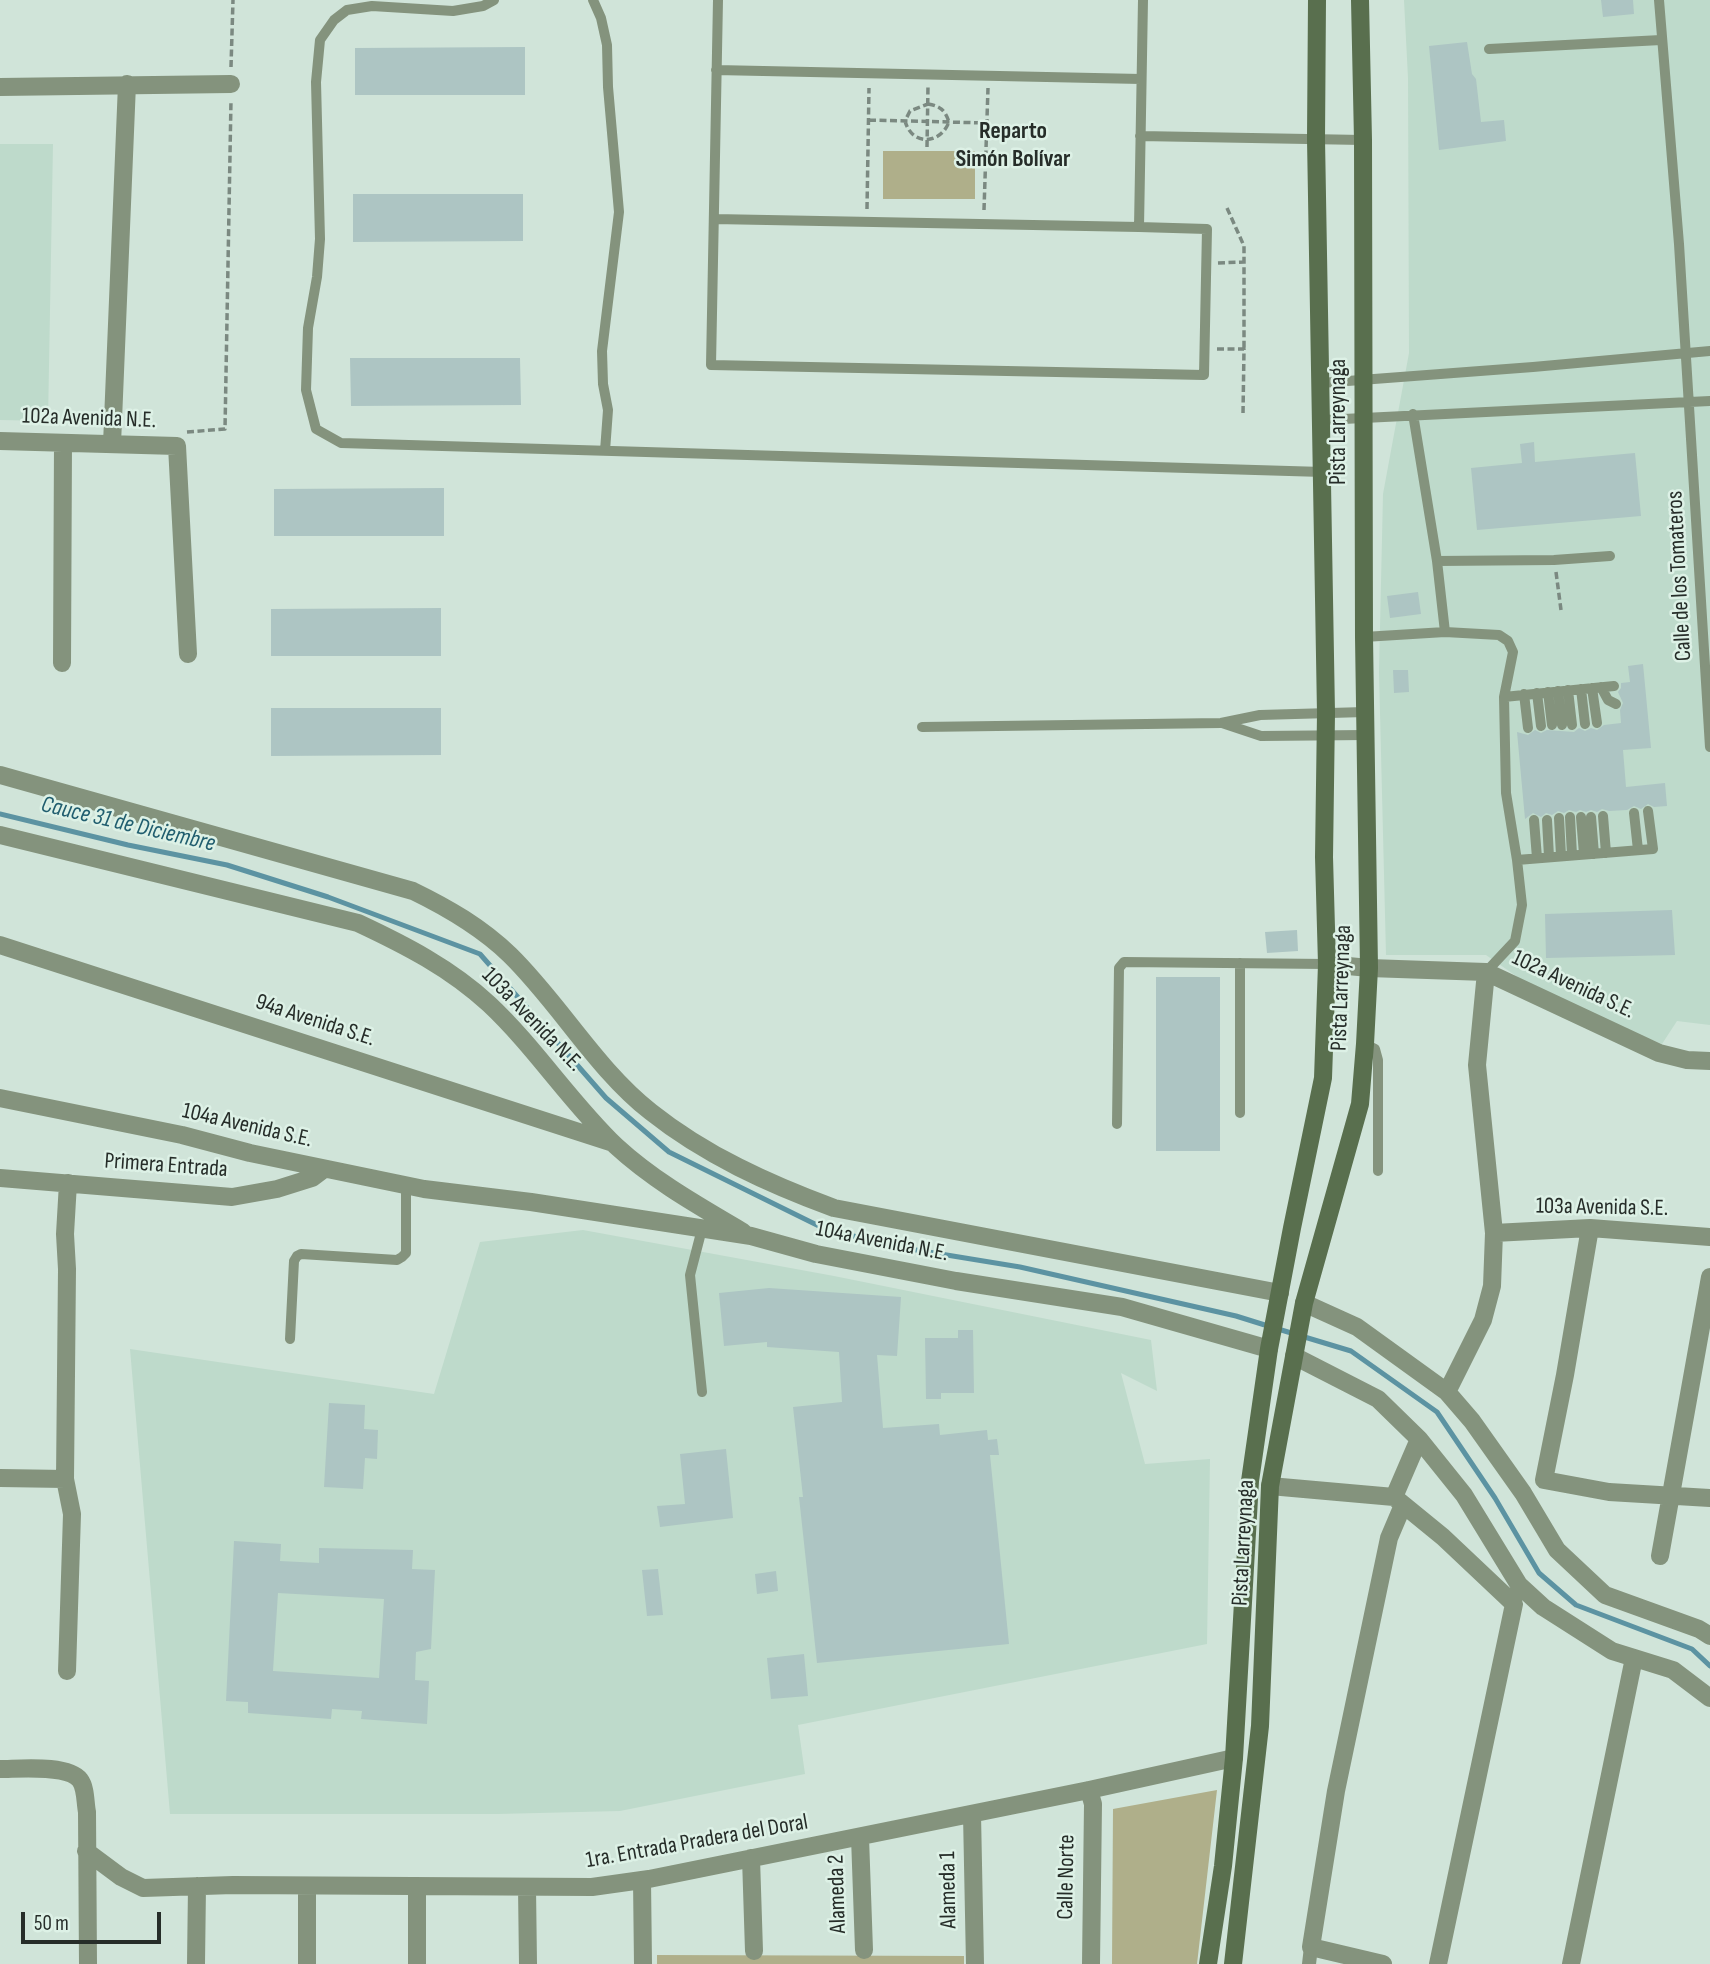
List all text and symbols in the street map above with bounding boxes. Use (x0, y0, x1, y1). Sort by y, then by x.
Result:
district label: Reparto Simón Bolívar (955, 118, 1071, 174)
street label: Pista Larreynaga (1325, 359, 1353, 485)
street label: 102a Avenida N.E. (22, 403, 156, 435)
street label: Calle de los Tomateros (1662, 490, 1698, 662)
water label: Cauce 31 de Diciembre (38, 791, 218, 859)
street label: Pista Larreynaga (1326, 924, 1358, 1052)
street label: 102a Avenida S.E. (1507, 945, 1639, 1025)
street label: 103a Avenida N.E. (475, 962, 589, 1078)
street label: 94a Avenida S.E. (252, 989, 378, 1053)
street label: 104a Avenida S.E. (179, 1098, 315, 1154)
street label: Primera Entrada (104, 1148, 228, 1184)
street label: 103a Avenida S.E. (1536, 1193, 1668, 1223)
street label: 104a Avenida N.E. (814, 1216, 950, 1268)
street label: Pista Larreynaga (1227, 1479, 1261, 1607)
street label: 1ra. Entrada Pradera del Doral (584, 1809, 810, 1875)
street label: Calle Norte (1052, 1834, 1082, 1920)
street label: Alameda 1 (935, 1851, 963, 1929)
street label: Alameda 2 (823, 1854, 853, 1934)
scale bar (24, 1898, 164, 1942)
text: 50 m (34, 1911, 69, 1936)

